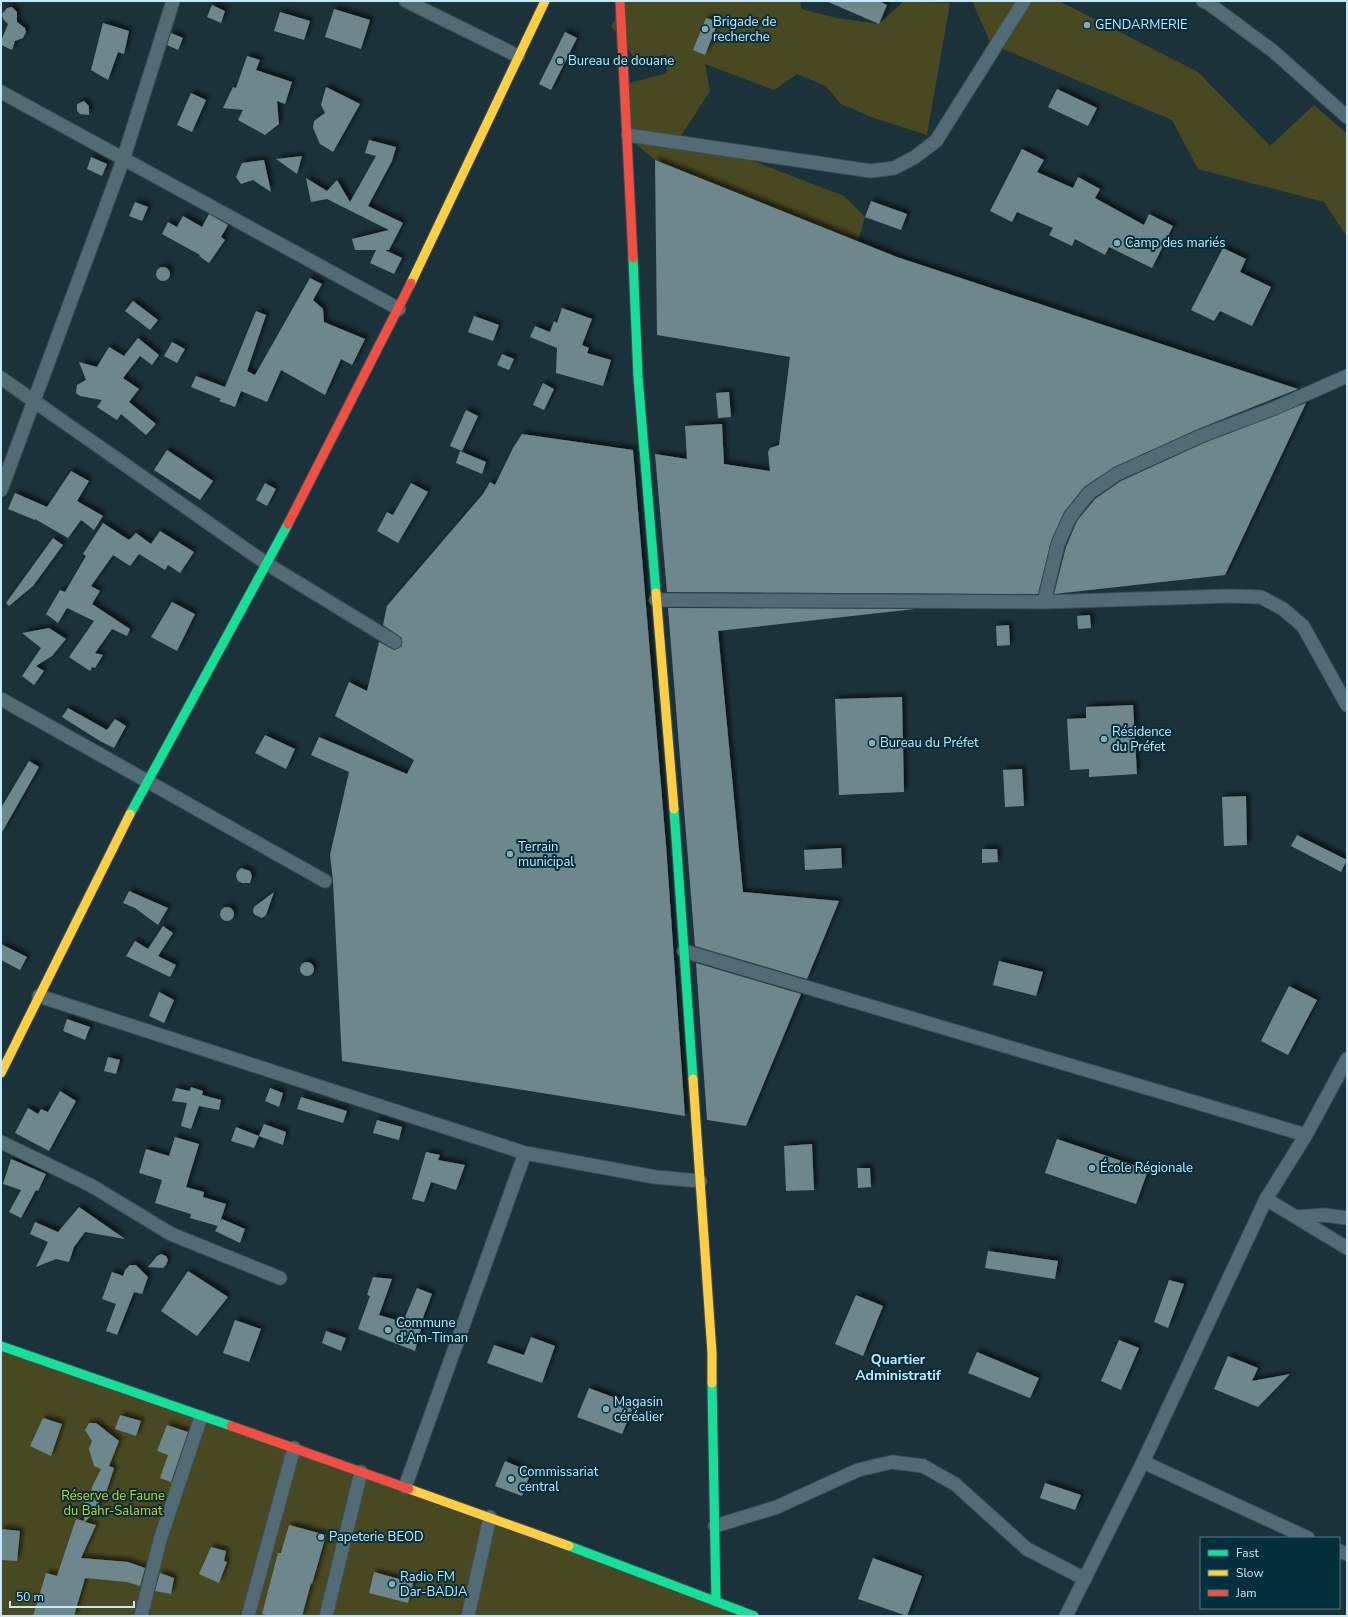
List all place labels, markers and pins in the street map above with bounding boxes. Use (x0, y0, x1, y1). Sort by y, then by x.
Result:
place label: Brigade de recherche (713, 13, 776, 46)
place label: GENDARMERIE (1095, 16, 1188, 34)
marker: GENDARMERIE (1082, 20, 1092, 30)
marker: Brigade de recherche (700, 24, 710, 34)
place label: Bureau de douane (568, 52, 674, 70)
marker: Bureau de douane (555, 56, 565, 66)
place label: Camp des mariés (1125, 234, 1225, 252)
marker: Camp des mariés (1112, 238, 1122, 248)
place label: Résidence du Préfet (1112, 723, 1172, 756)
place label: Bureau du Préfet (880, 734, 979, 752)
marker: Résidence du Préfet (1099, 734, 1109, 744)
marker: Bureau du Préfet (867, 738, 877, 748)
place label: Terrain municipal (518, 838, 574, 871)
marker: Terrain municipal (505, 849, 515, 859)
place label: École Régionale (1100, 1158, 1193, 1177)
marker: École Régionale (1087, 1163, 1097, 1173)
place label: Commune d'Am-Timan (396, 1314, 468, 1347)
marker: Commune d'Am-Timan (383, 1325, 393, 1335)
place label: Magasin céréalier (614, 1393, 664, 1426)
marker: Magasin céréalier (601, 1404, 611, 1414)
place label: Commissariat central (519, 1463, 599, 1496)
marker: Commissariat central (506, 1474, 516, 1484)
place label: Papeterie BEOD (329, 1528, 424, 1546)
marker: Papeterie BEOD (316, 1532, 326, 1542)
place label: Radio FM Dar-BADJA (400, 1568, 468, 1601)
marker: Radio FM Dar-BADJA (387, 1579, 397, 1589)

